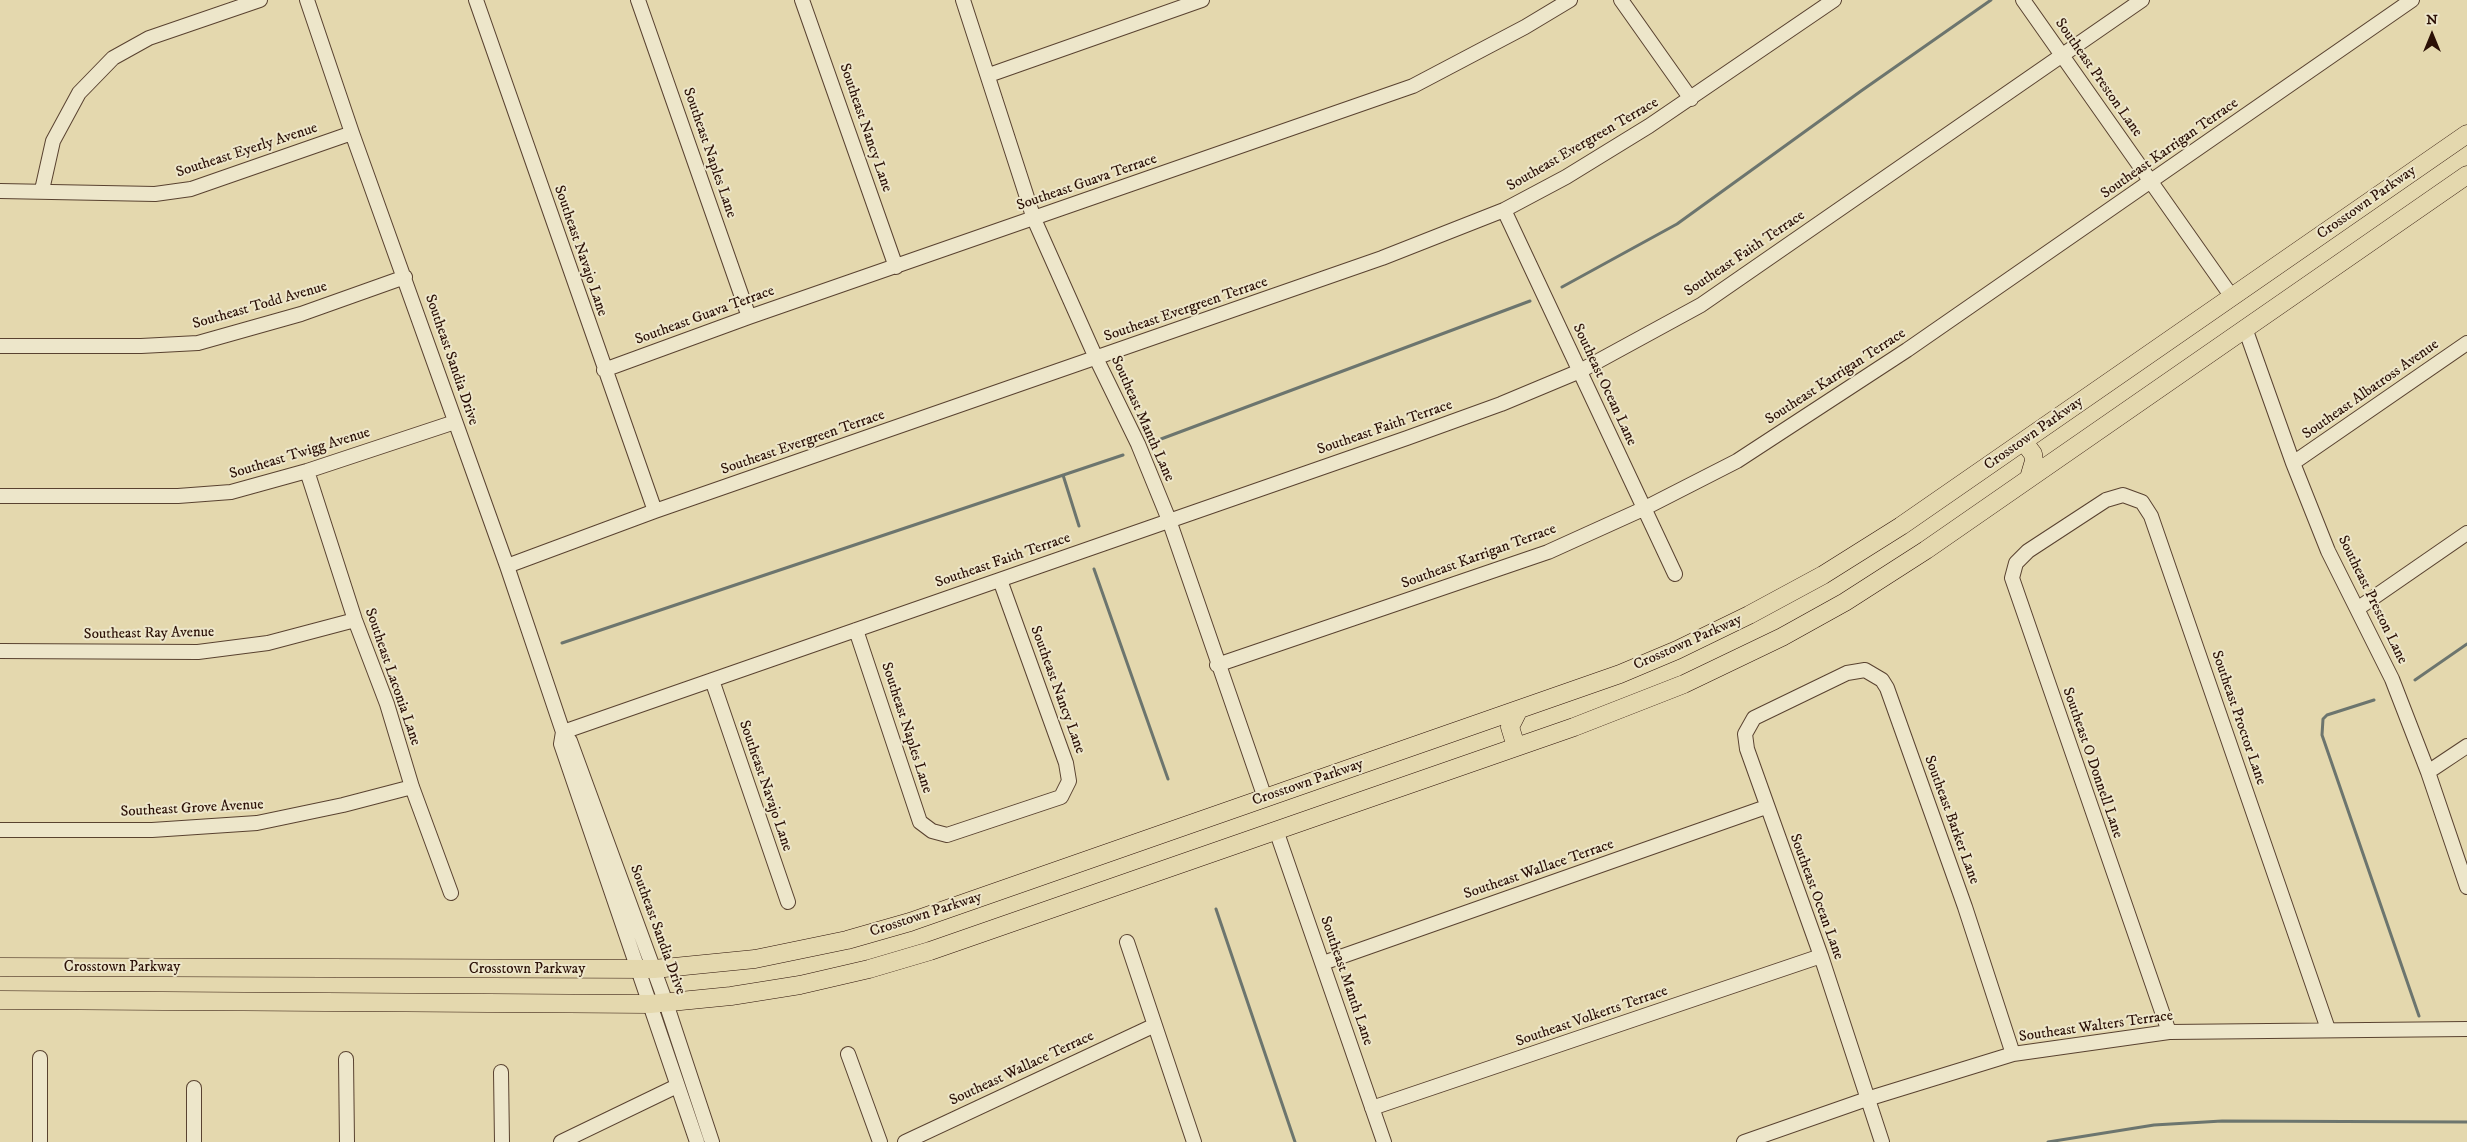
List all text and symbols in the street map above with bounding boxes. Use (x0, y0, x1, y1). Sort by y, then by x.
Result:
north arrow (2407, 10, 2457, 60)
text: N (2426, 11, 2438, 29)
street label: Southeast Preston Lane (2050, 15, 2146, 141)
street label: Southeast Nancy Lane (835, 61, 895, 195)
street label: Southeast Naples Lane (678, 86, 740, 220)
street label: Southeast Evergreen Terrace (1504, 94, 1662, 196)
street label: Southeast Karrigan Terrace (2098, 95, 2242, 203)
street label: Southeast Eyerly Avenue (174, 120, 320, 182)
street label: Southeast Guava Terrace (1015, 151, 1159, 215)
street label: Crosstown Parkway (2314, 162, 2420, 244)
street label: Southeast Navajo Lane (549, 183, 611, 319)
street label: Southeast Faith Terrace (1681, 207, 1809, 301)
street label: Southeast Evergreen Terrace (1102, 274, 1270, 346)
street label: Southeast Todd Avenue (191, 278, 329, 334)
street label: Southeast Guava Terrace (633, 282, 777, 350)
street label: Southeast Sandia Drive (420, 292, 482, 428)
street label: Southeast Ocean Lane (1568, 321, 1640, 449)
street label: Southeast Karrigan Terrace (1763, 325, 1909, 429)
street label: Southeast Albatross Avenue (2299, 336, 2443, 444)
street label: Southeast Manth Lane (1106, 353, 1178, 485)
street label: Crosstown Parkway (1981, 393, 2087, 475)
street label: Southeast Faith Terrace (1315, 396, 1455, 460)
street label: Southeast Evergreen Terrace (719, 407, 887, 479)
street label: Southeast Twigg Avenue (227, 424, 373, 484)
street label: Southeast Karrigan Terrace (1399, 521, 1559, 593)
street label: Southeast Faith Terrace (933, 529, 1073, 593)
street label: Southeast Preston Lane (2333, 533, 2411, 667)
street label: Southeast Laconia Lane (360, 606, 424, 748)
street label: Crosstown Parkway (1631, 611, 1745, 675)
street label: Southeast Ray Avenue (84, 624, 214, 644)
street label: Southeast Nancy Lane (1026, 624, 1088, 756)
street label: Southeast Proctor Lane (2207, 649, 2269, 787)
street label: Southeast Naples Lane (876, 660, 936, 796)
street label: Southeast O Donnell Lane (2058, 685, 2126, 841)
street label: Southeast Navajo Lane (734, 718, 796, 854)
street label: Southeast Barker Lane (1919, 753, 1983, 887)
street label: Crosstown Parkway (1250, 756, 1366, 810)
street label: Southeast Grove Avenue (120, 796, 264, 822)
street label: Southeast Ocean Lane (1785, 832, 1847, 962)
street label: Southeast Wallace Terrace (1462, 836, 1616, 904)
street label: Southeast Sandia Drive (625, 863, 689, 997)
street label: Crosstown Parkway (868, 888, 984, 942)
street label: Southeast Manth Lane (1315, 914, 1377, 1048)
street label: Crosstown Parkway (64, 959, 180, 977)
street label: Crosstown Parkway (469, 961, 585, 979)
street label: Southeast Volkerts Terrace (1514, 983, 1670, 1051)
street label: Southeast Walters Terrace (2018, 1007, 2174, 1047)
street label: Southeast Wallace Terrace (947, 1028, 1097, 1110)

